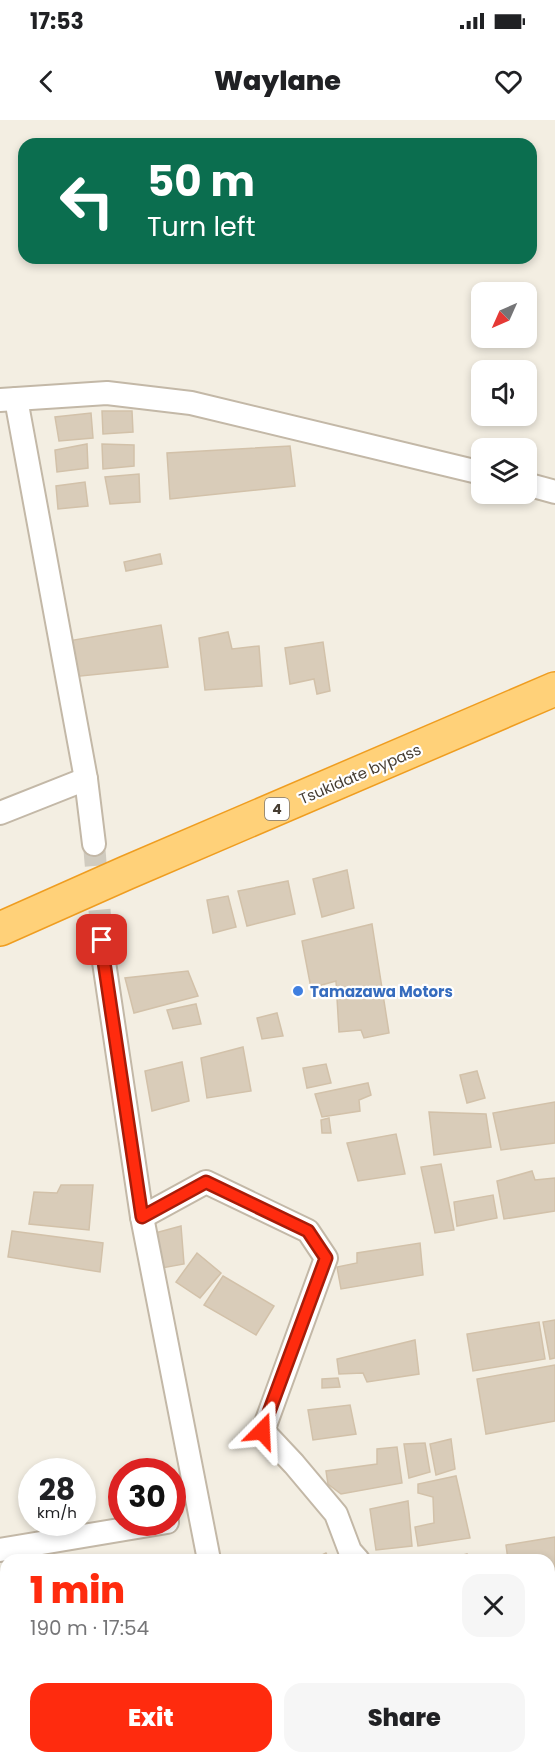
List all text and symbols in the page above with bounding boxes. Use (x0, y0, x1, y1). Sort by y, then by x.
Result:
text: 17:53 (30, 6, 84, 37)
text: Waylane (214, 62, 341, 99)
icon: back (30, 65, 63, 98)
icon: heart (492, 65, 525, 98)
text: 50 m (147, 152, 255, 211)
icon: left (48, 162, 126, 240)
text: Turn left (147, 208, 256, 245)
north arrow (471, 282, 537, 348)
map controls (471, 282, 537, 504)
button: sound (471, 360, 537, 426)
button: layers (471, 438, 537, 504)
street label: Tsukidate bypass (296, 739, 424, 809)
road number: 4 (265, 798, 289, 820)
pin (76, 914, 127, 965)
icon: arrive (85, 923, 118, 956)
place label: Tamazawa Motors (310, 981, 453, 1002)
marker: Tamazawa Motors (291, 984, 305, 998)
position arrow (230, 1399, 294, 1463)
speed limit sign: 30 (108, 1458, 186, 1536)
text: 28 (39, 1468, 75, 1511)
text: km/h (37, 1502, 77, 1523)
text: 1 min (30, 1565, 125, 1616)
button: close (462, 1574, 525, 1637)
text: 190 m · 17:54 (30, 1614, 149, 1642)
button: Exit (30, 1683, 272, 1752)
button: Share (284, 1683, 525, 1752)

